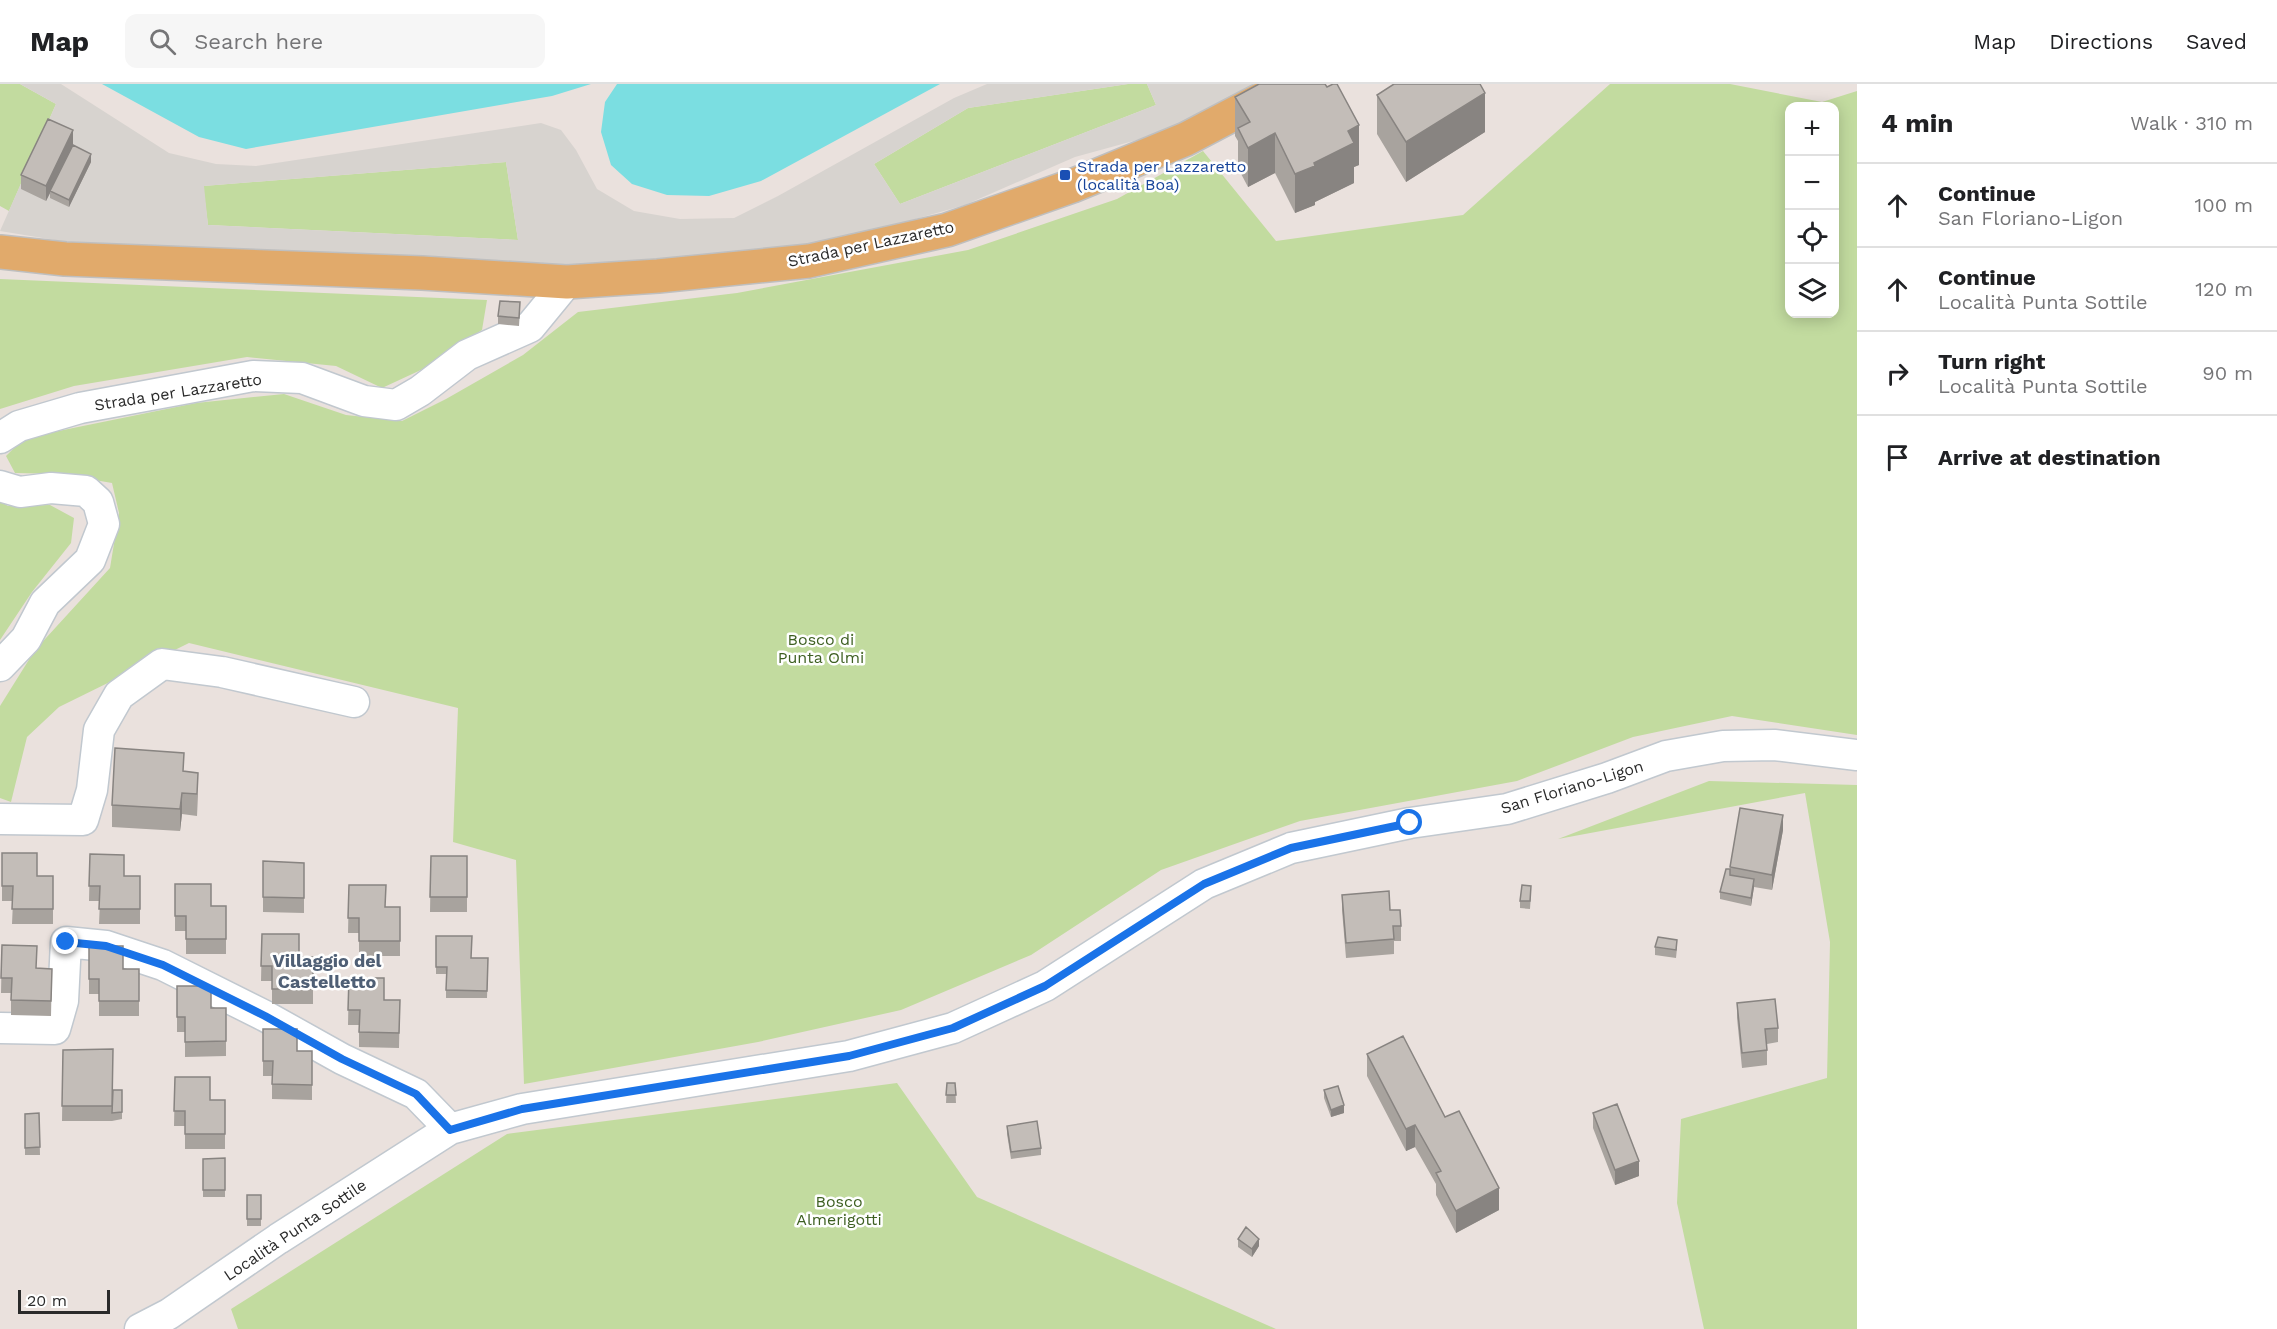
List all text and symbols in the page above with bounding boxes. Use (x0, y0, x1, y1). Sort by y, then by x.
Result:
search box (125, 14, 545, 68)
text: Map (30, 25, 89, 58)
icon: search (146, 25, 179, 58)
text: Search here (194, 29, 323, 54)
text: Map (1973, 29, 2016, 54)
text: Directions (2049, 29, 2153, 54)
text: Saved (2186, 29, 2247, 54)
map controls (1785, 102, 1839, 318)
button: + (1785, 102, 1839, 156)
text: 4 min (1881, 108, 1953, 138)
text: Walk · 310 m (2130, 111, 2253, 135)
button: − (1785, 156, 1839, 210)
place label: Strada per Lazzaretto (località Boa) (1077, 157, 1246, 194)
marker: Strada per Lazzaretto (località Boa) (1058, 168, 1072, 182)
text: Continue (1938, 181, 2036, 206)
icon: ahead (1881, 189, 1914, 222)
text: 100 m (2194, 193, 2253, 217)
text: San Floriano-Ligon (1938, 206, 2123, 230)
button: locate (1785, 210, 1839, 264)
street label: Strada per Lazzaretto (786, 217, 956, 271)
button: layers (1785, 264, 1839, 318)
text: Continue (1938, 265, 2036, 290)
icon: ahead (1881, 273, 1914, 306)
text: 120 m (2195, 277, 2253, 301)
text: Località Punta Sottile (1938, 290, 2148, 314)
text: Turn right (1938, 349, 2045, 374)
icon: right (1881, 357, 1914, 390)
text: 90 m (2202, 361, 2253, 385)
street label: Strada per Lazzaretto (93, 369, 263, 415)
text: Località Punta Sottile (1938, 374, 2148, 398)
icon: arrive (1881, 441, 1914, 474)
text: Arrive at destination (1938, 445, 2161, 470)
park label: Bosco di Punta Olmi (778, 630, 864, 667)
street label: San Floriano-Ligon (1498, 756, 1646, 818)
route start (1396, 809, 1422, 835)
route end (52, 928, 78, 954)
district label: Villaggio del Castelletto (273, 950, 382, 992)
street label: Località Punta Sottile (220, 1175, 370, 1285)
park label: Bosco Almerigotti (796, 1192, 882, 1229)
scale bar (18, 1287, 110, 1314)
text: 20 m (27, 1291, 67, 1310)

